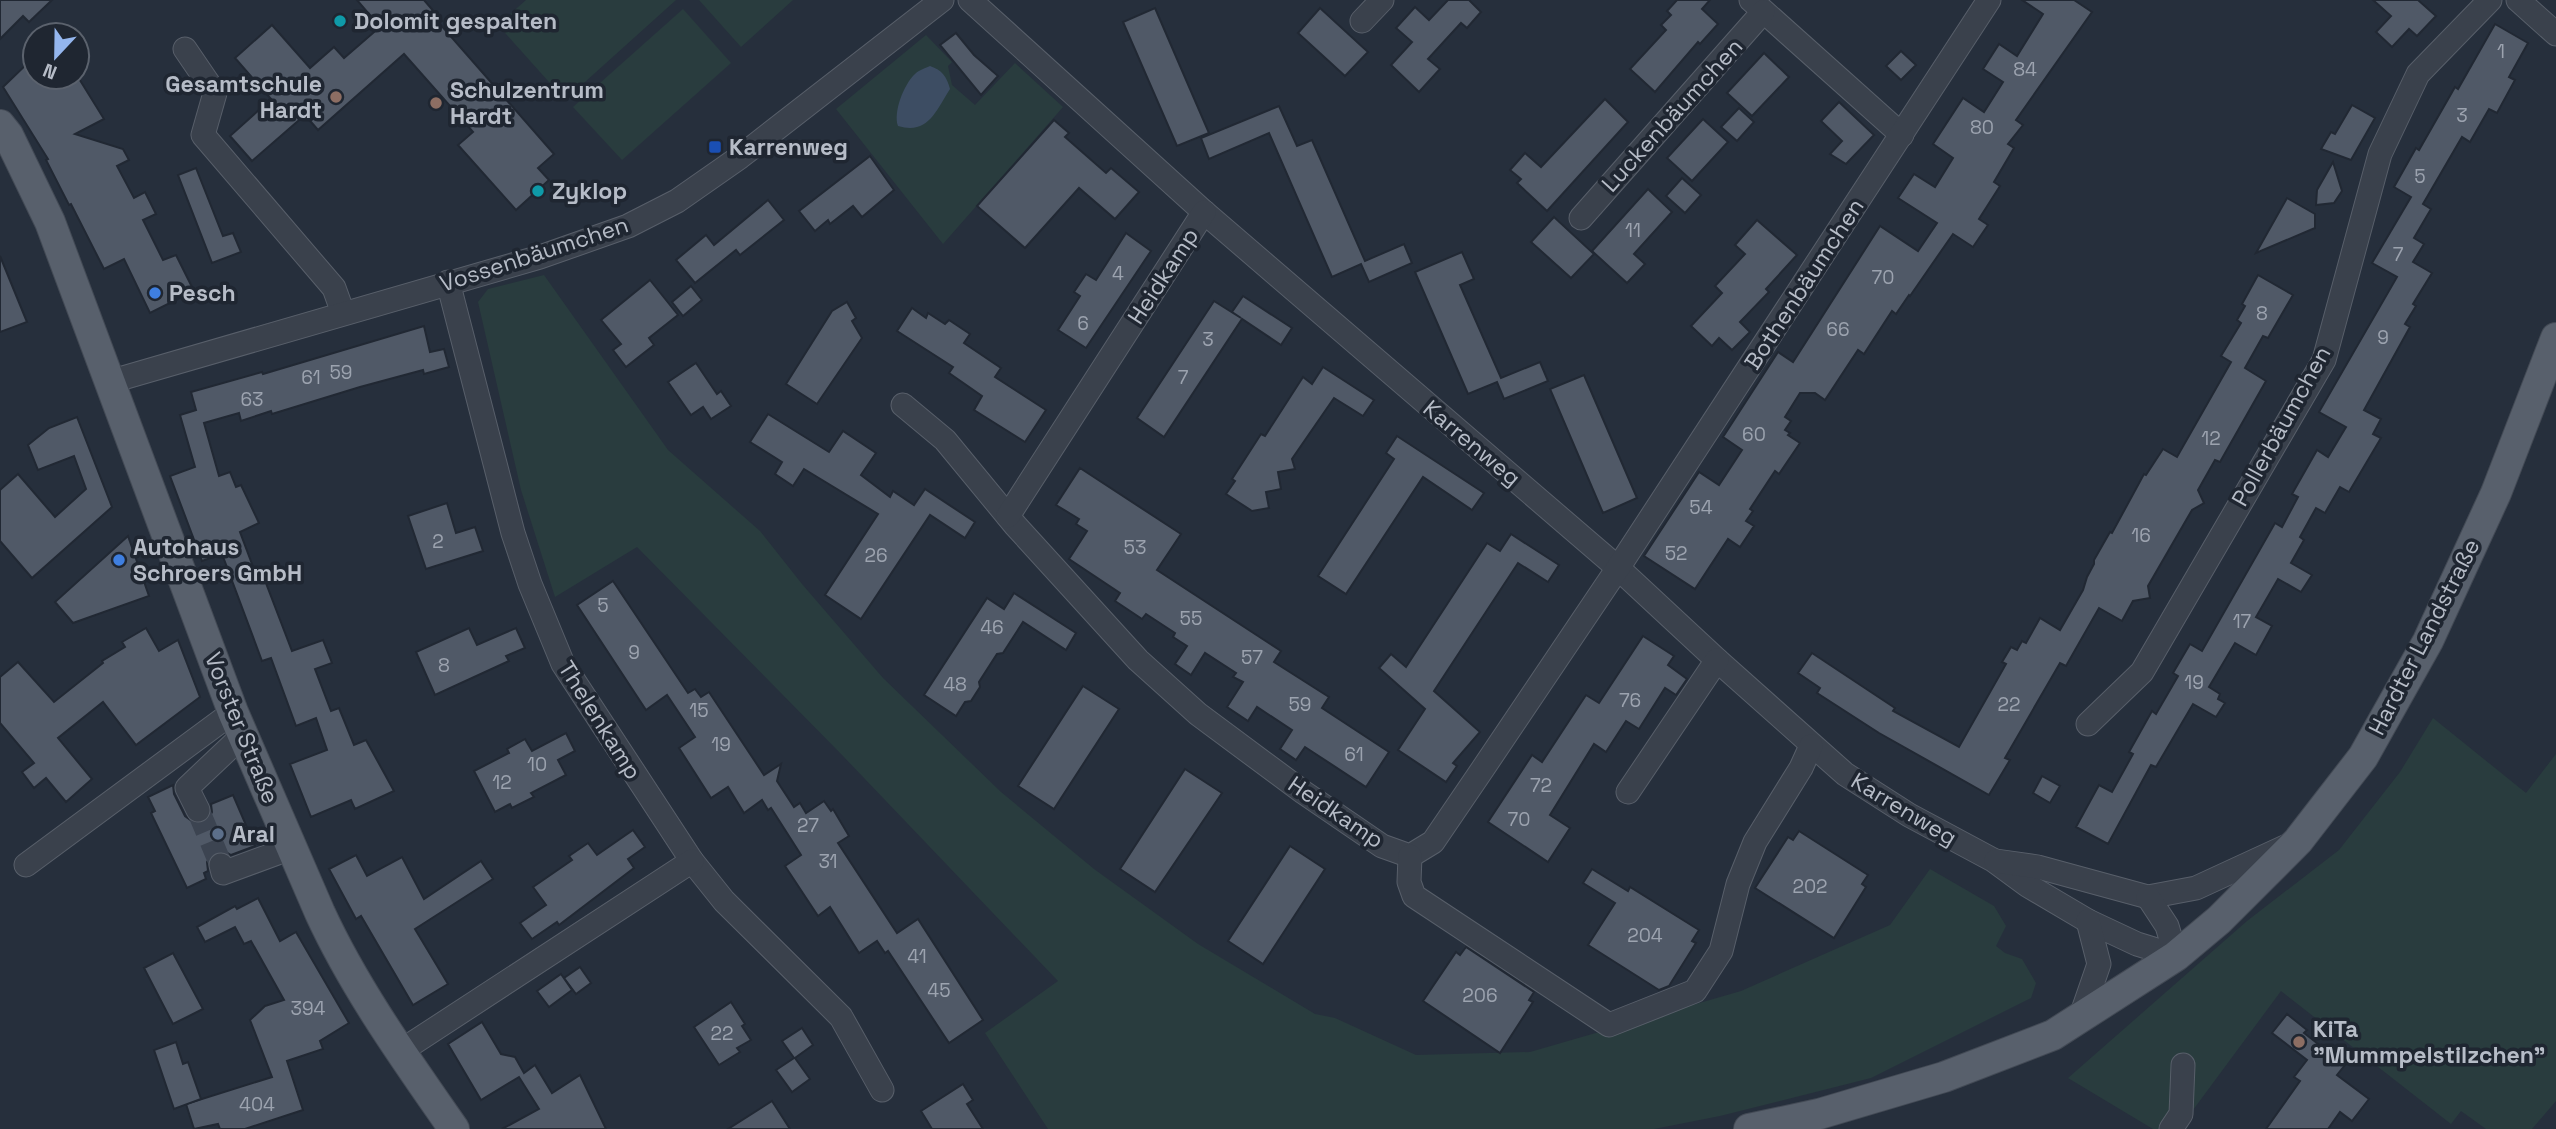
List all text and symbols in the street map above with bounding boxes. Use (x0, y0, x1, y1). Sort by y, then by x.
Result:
place label: Dolomit gespalten (354, 6, 557, 36)
marker: Dolomit gespalten (332, 13, 348, 29)
north arrow (21, 21, 91, 91)
street label: Luckenbäumchen (1595, 32, 1749, 198)
house number: 1 (2497, 39, 2505, 64)
text: N (39, 57, 60, 85)
house number: 84 (2013, 57, 2037, 82)
place label: Gesamtschule Hardt (165, 69, 322, 125)
place label: Schulzentrum Hardt (450, 75, 604, 131)
marker: Gesamtschule Hardt (328, 89, 344, 105)
marker: Schulzentrum Hardt (428, 95, 444, 111)
house number: 3 (2456, 103, 2468, 128)
house number: 80 (1970, 115, 1994, 140)
place label: Karrenweg (729, 132, 848, 162)
marker: Karrenweg (707, 139, 723, 155)
house number: 5 (2414, 164, 2426, 189)
place label: Zyklop (552, 176, 627, 206)
marker: Zyklop (530, 183, 546, 199)
street label: Bothenbäumchen (1737, 193, 1871, 375)
street label: Vossenbäumchen (436, 209, 632, 299)
house number: 11 (1625, 218, 1641, 243)
street label: Heidkamp (1121, 222, 1205, 330)
house number: 7 (2393, 242, 2404, 267)
house number: 4 (1112, 261, 1124, 286)
house number: 70 (1872, 265, 1894, 290)
place label: Pesch (169, 278, 236, 308)
marker: Pesch (147, 285, 163, 301)
house number: 8 (2256, 301, 2268, 326)
house number: 6 (1077, 311, 1089, 336)
house number: 66 (1826, 317, 1850, 342)
house number: 9 (2377, 325, 2389, 350)
house number: 3 (1202, 327, 1214, 352)
street label: Pollerbäumchen (2225, 341, 2337, 511)
house number: 59 (329, 360, 353, 385)
house number: 61 (301, 365, 321, 390)
house number: 7 (1178, 365, 1189, 390)
house number: 63 (240, 387, 264, 412)
street label: Karrenweg (1417, 393, 1527, 493)
house number: 60 (1742, 422, 1766, 447)
house number: 12 (2201, 426, 2221, 451)
house number: 54 (1689, 495, 1713, 520)
house number: 16 (2131, 523, 2151, 548)
house number: 2 (432, 529, 444, 554)
place label: Autohaus Schroers GmbH (133, 532, 302, 588)
street label: Hardter Landstraße (2362, 534, 2486, 740)
house number: 53 (1124, 535, 1146, 560)
house number: 52 (1665, 541, 1687, 566)
house number: 26 (864, 543, 888, 568)
marker: Autohaus Schroers GmbH (111, 552, 127, 568)
house number: 5 (597, 593, 609, 618)
house number: 55 (1180, 606, 1202, 631)
house number: 17 (2233, 609, 2252, 634)
house number: 46 (980, 615, 1004, 640)
house number: 9 (628, 640, 640, 665)
house number: 57 (1241, 645, 1263, 670)
street label: Vorster Straße (198, 648, 286, 808)
house number: 8 (438, 653, 450, 678)
street label: Thelenkamp (552, 655, 648, 785)
house number: 19 (2184, 670, 2204, 695)
house number: 48 (943, 672, 967, 697)
house number: 76 (1619, 688, 1641, 713)
house number: 59 (1288, 692, 1312, 717)
house number: 22 (1998, 692, 2020, 717)
house number: 15 (689, 698, 709, 723)
house number: 19 (711, 732, 731, 757)
house number: 61 (1344, 742, 1364, 767)
house number: 10 (527, 752, 547, 777)
street label: Karrenweg (1846, 766, 1962, 852)
street label: Heidkamp (1282, 769, 1390, 855)
house number: 12 (492, 770, 512, 795)
house number: 72 (1530, 773, 1552, 798)
house number: 70 (1508, 807, 1530, 832)
house number: 27 (797, 813, 819, 838)
place label: Aral (232, 819, 275, 849)
marker: Aral (210, 826, 226, 842)
house number: 31 (818, 849, 838, 874)
house number: 202 (1792, 874, 1828, 899)
house number: 204 (1627, 923, 1663, 948)
house number: 41 (907, 944, 927, 969)
house number: 45 (927, 978, 951, 1003)
house number: 206 (1462, 983, 1498, 1008)
house number: 394 (291, 996, 326, 1021)
place label: KiTa "Mummpelstilzchen" (2313, 1014, 2545, 1070)
house number: 22 (711, 1021, 733, 1046)
marker: KiTa "Mummpelstilzchen" (2291, 1034, 2307, 1050)
house number: 404 (239, 1092, 275, 1117)

